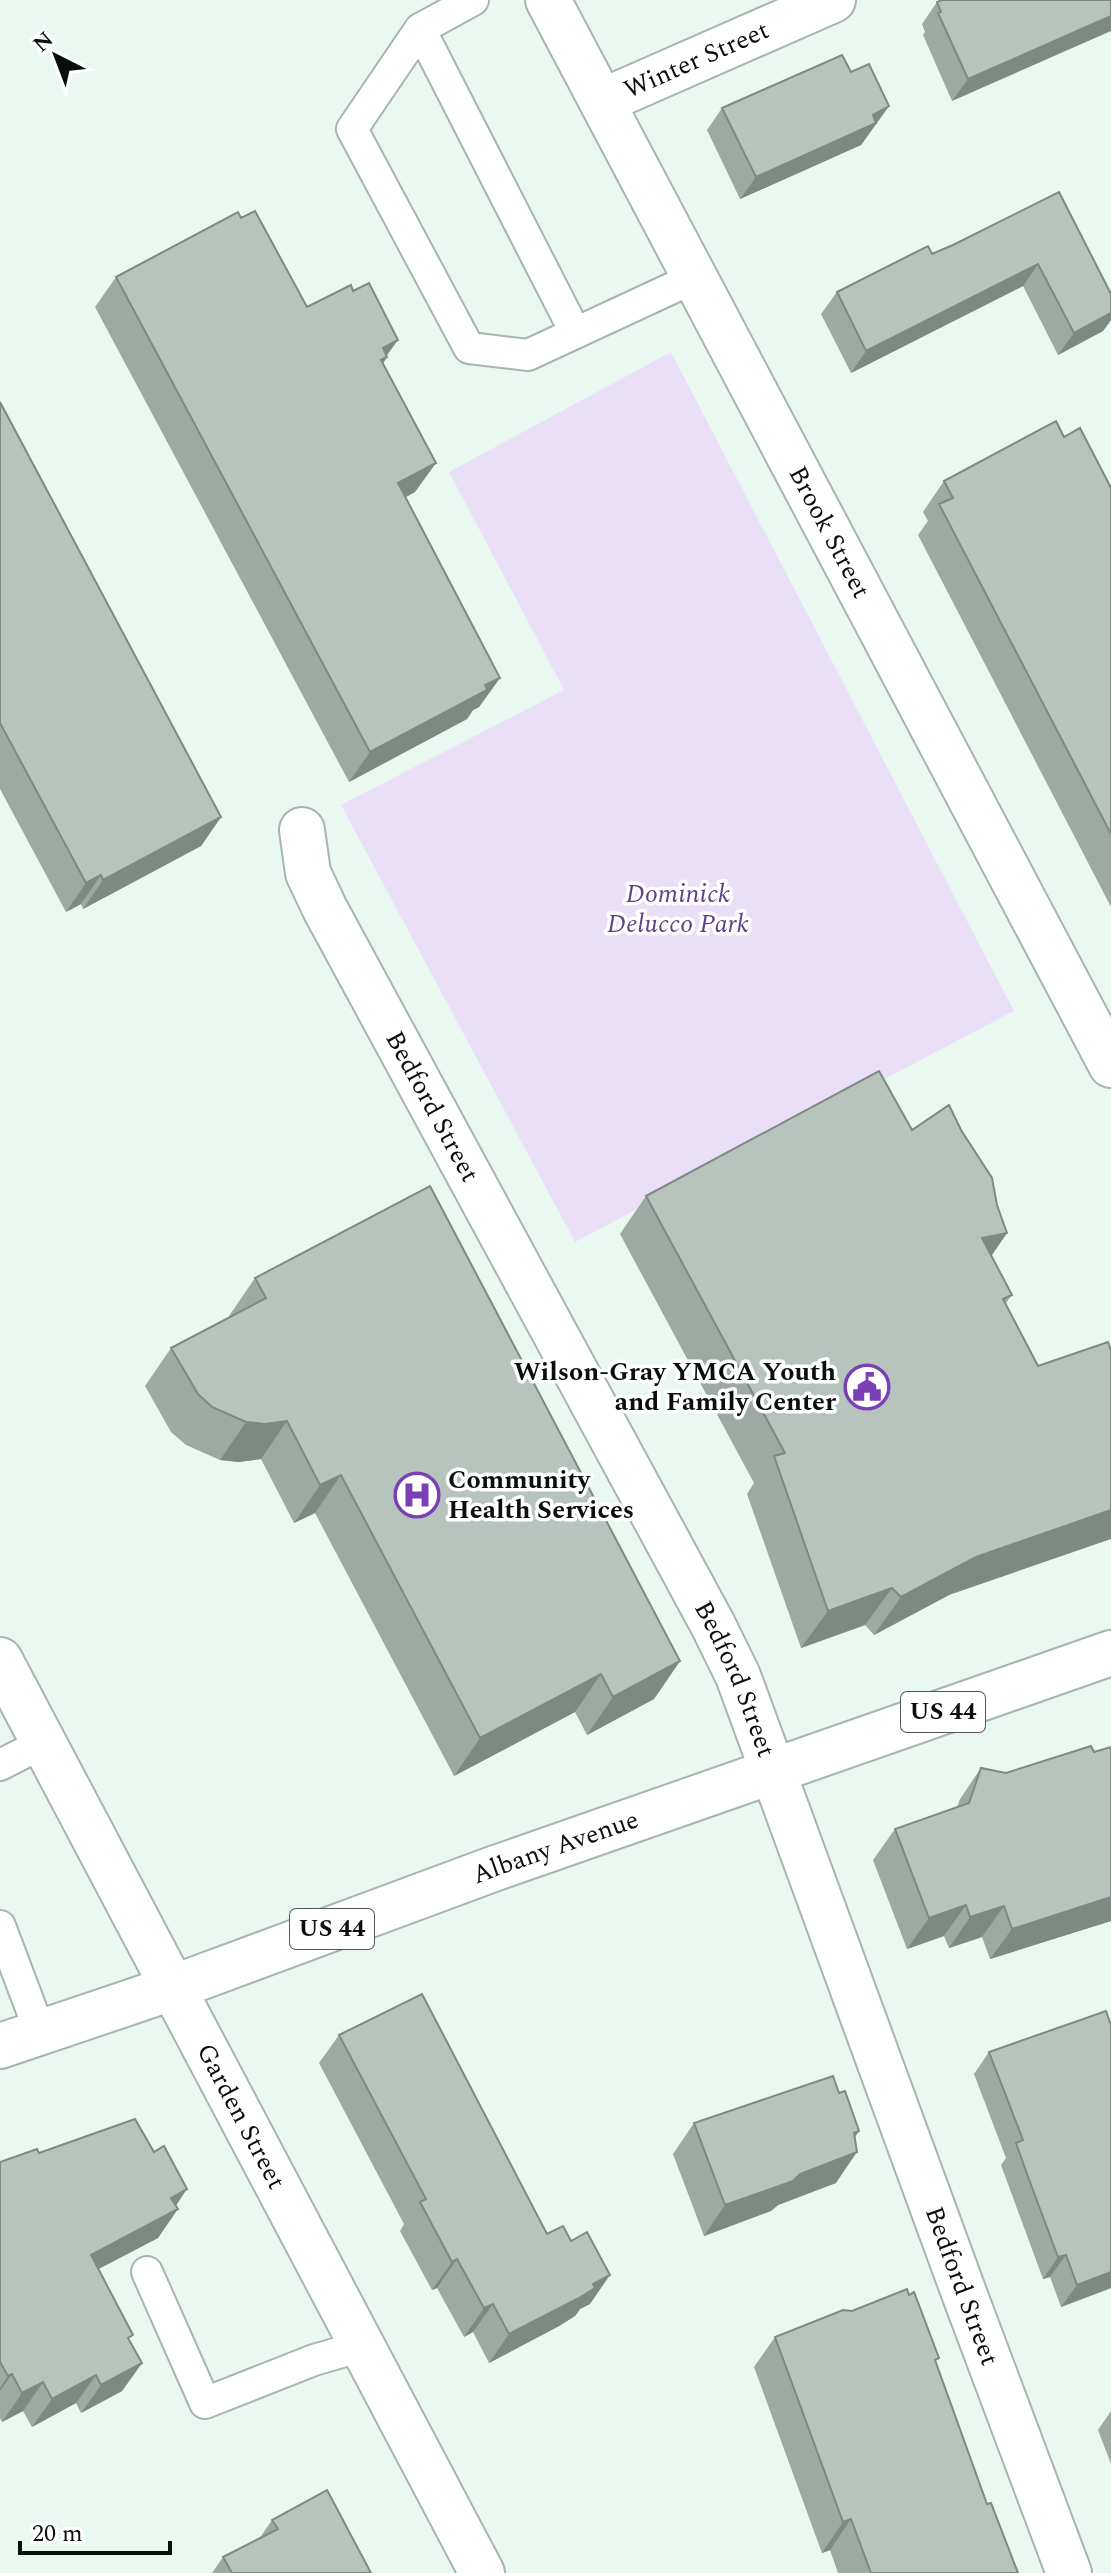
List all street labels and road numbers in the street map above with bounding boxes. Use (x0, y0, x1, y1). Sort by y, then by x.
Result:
street label: Winter Street (617, 10, 776, 110)
street label: Brook Street (778, 459, 881, 606)
street label: Bedford Street (375, 1024, 489, 1190)
street label: Bedford Street (683, 1593, 786, 1763)
road number: US 44 (901, 1692, 985, 1732)
street label: Albany Avenue (466, 1800, 644, 1895)
road number: US 44 (290, 1909, 374, 1949)
street label: Garden Street (186, 2036, 296, 2196)
street label: Bedford Street (914, 2201, 1009, 2371)

